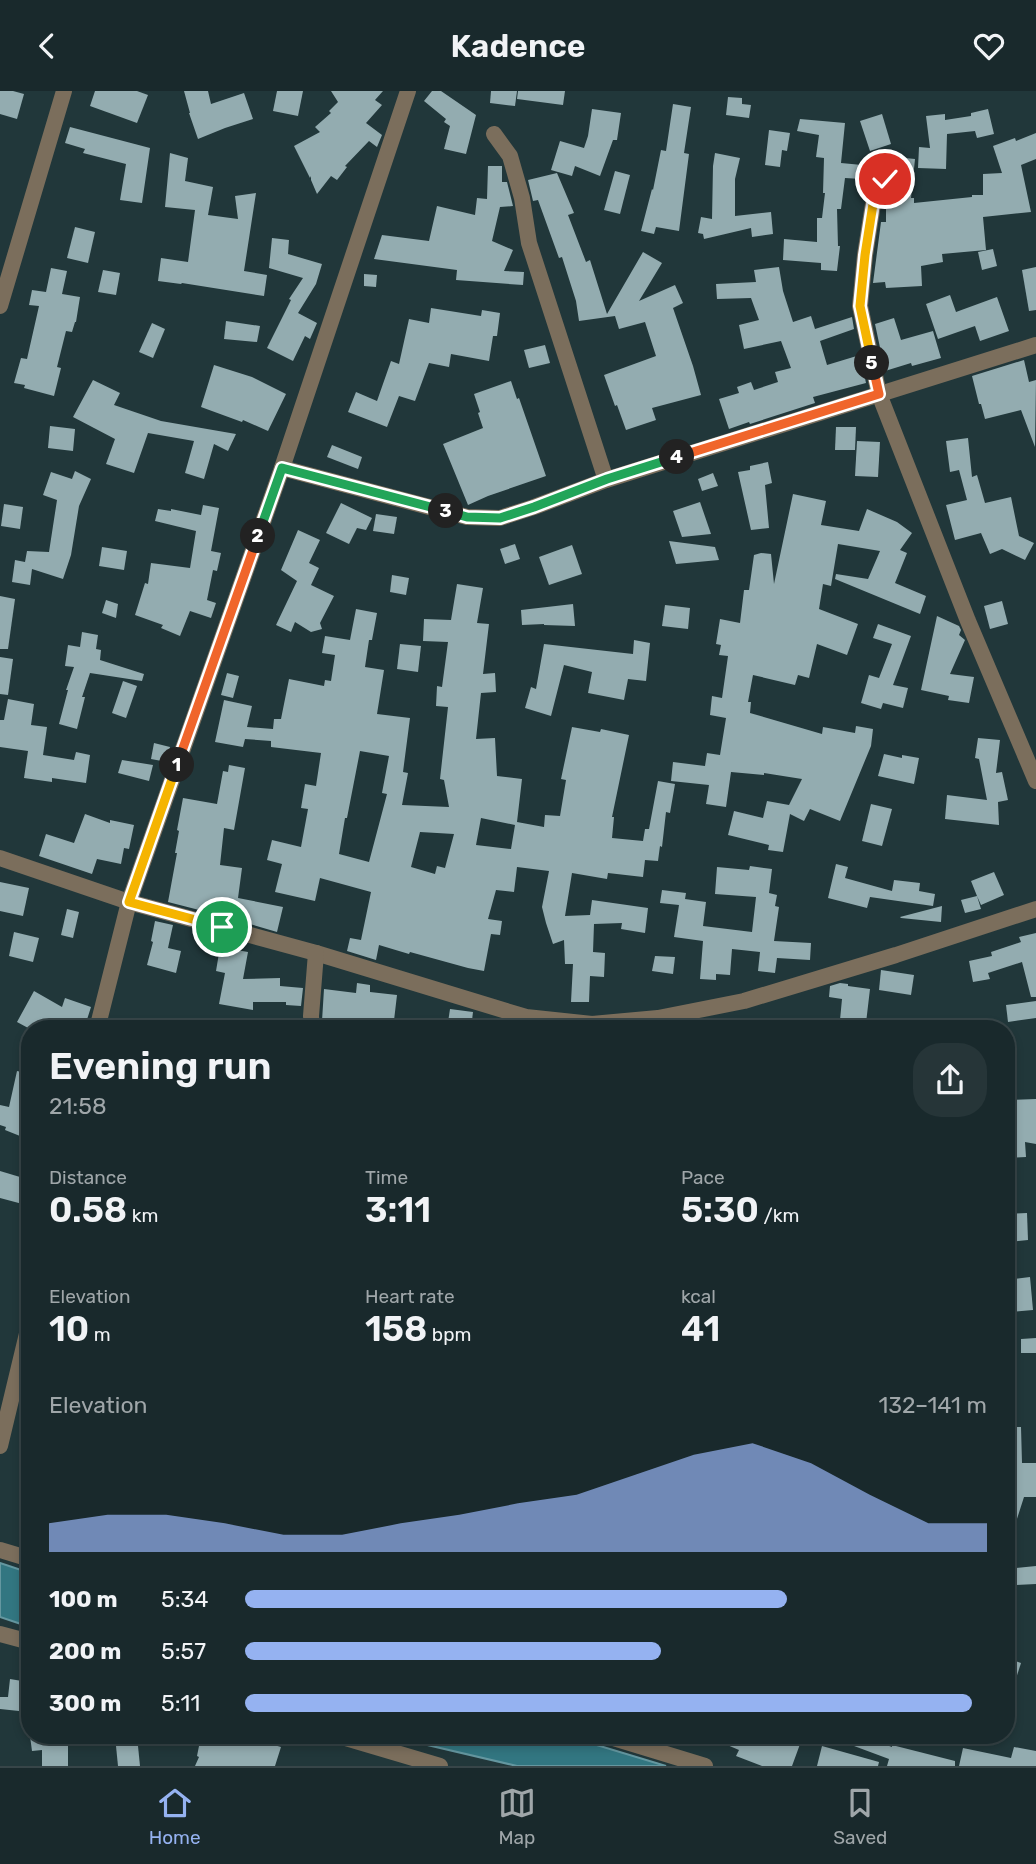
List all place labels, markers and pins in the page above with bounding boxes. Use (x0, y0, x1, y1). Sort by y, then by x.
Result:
pin (855, 149, 915, 209)
pin: 5 (854, 345, 890, 381)
pin: 4 (660, 439, 694, 475)
pin: 3 (428, 493, 464, 529)
pin: 2 (240, 519, 276, 553)
pin: 1 (160, 747, 194, 783)
pin (192, 897, 252, 957)

